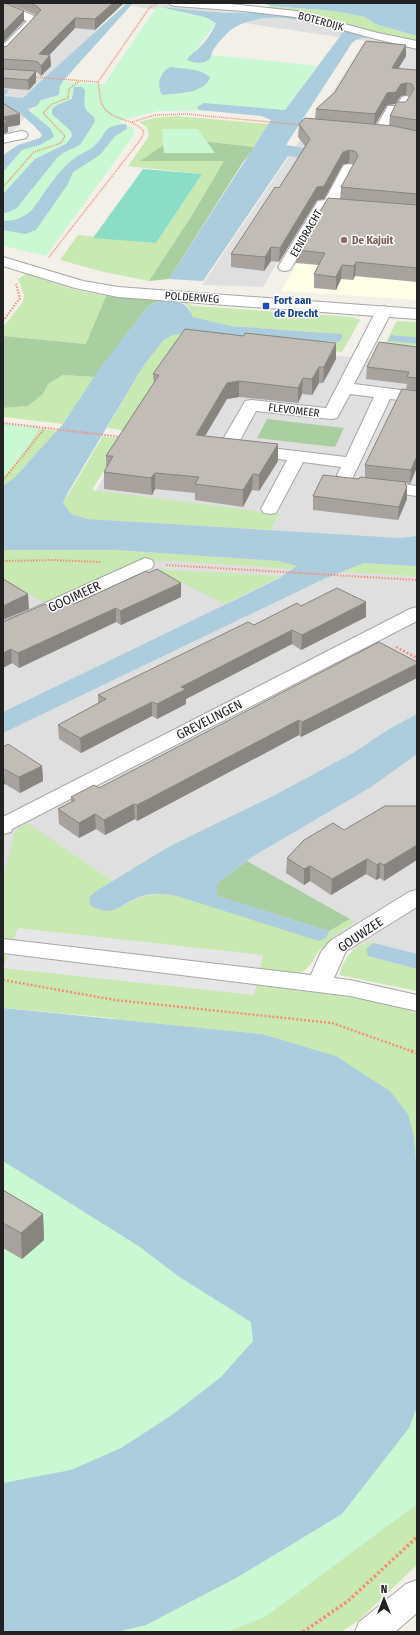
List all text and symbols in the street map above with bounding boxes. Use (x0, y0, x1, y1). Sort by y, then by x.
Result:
street label: BOTERDIJK (297, 9, 345, 34)
street label: EENDRACHT (288, 207, 326, 259)
place label: De Kajuit (352, 234, 393, 247)
marker: De Kajuit (339, 235, 349, 245)
street label: POLDERWEG (164, 289, 220, 306)
place label: Fort aan de Drecht (274, 294, 318, 320)
marker: Fort aan de Drecht (261, 301, 271, 311)
street label: FLEVOMEER (268, 401, 320, 420)
street label: GOOIMEER (46, 578, 103, 615)
street label: GREVELINGEN (174, 696, 245, 742)
street label: GOUWZEE (335, 914, 386, 955)
north arrow (364, 1579, 404, 1619)
text: N (381, 1583, 387, 1596)

